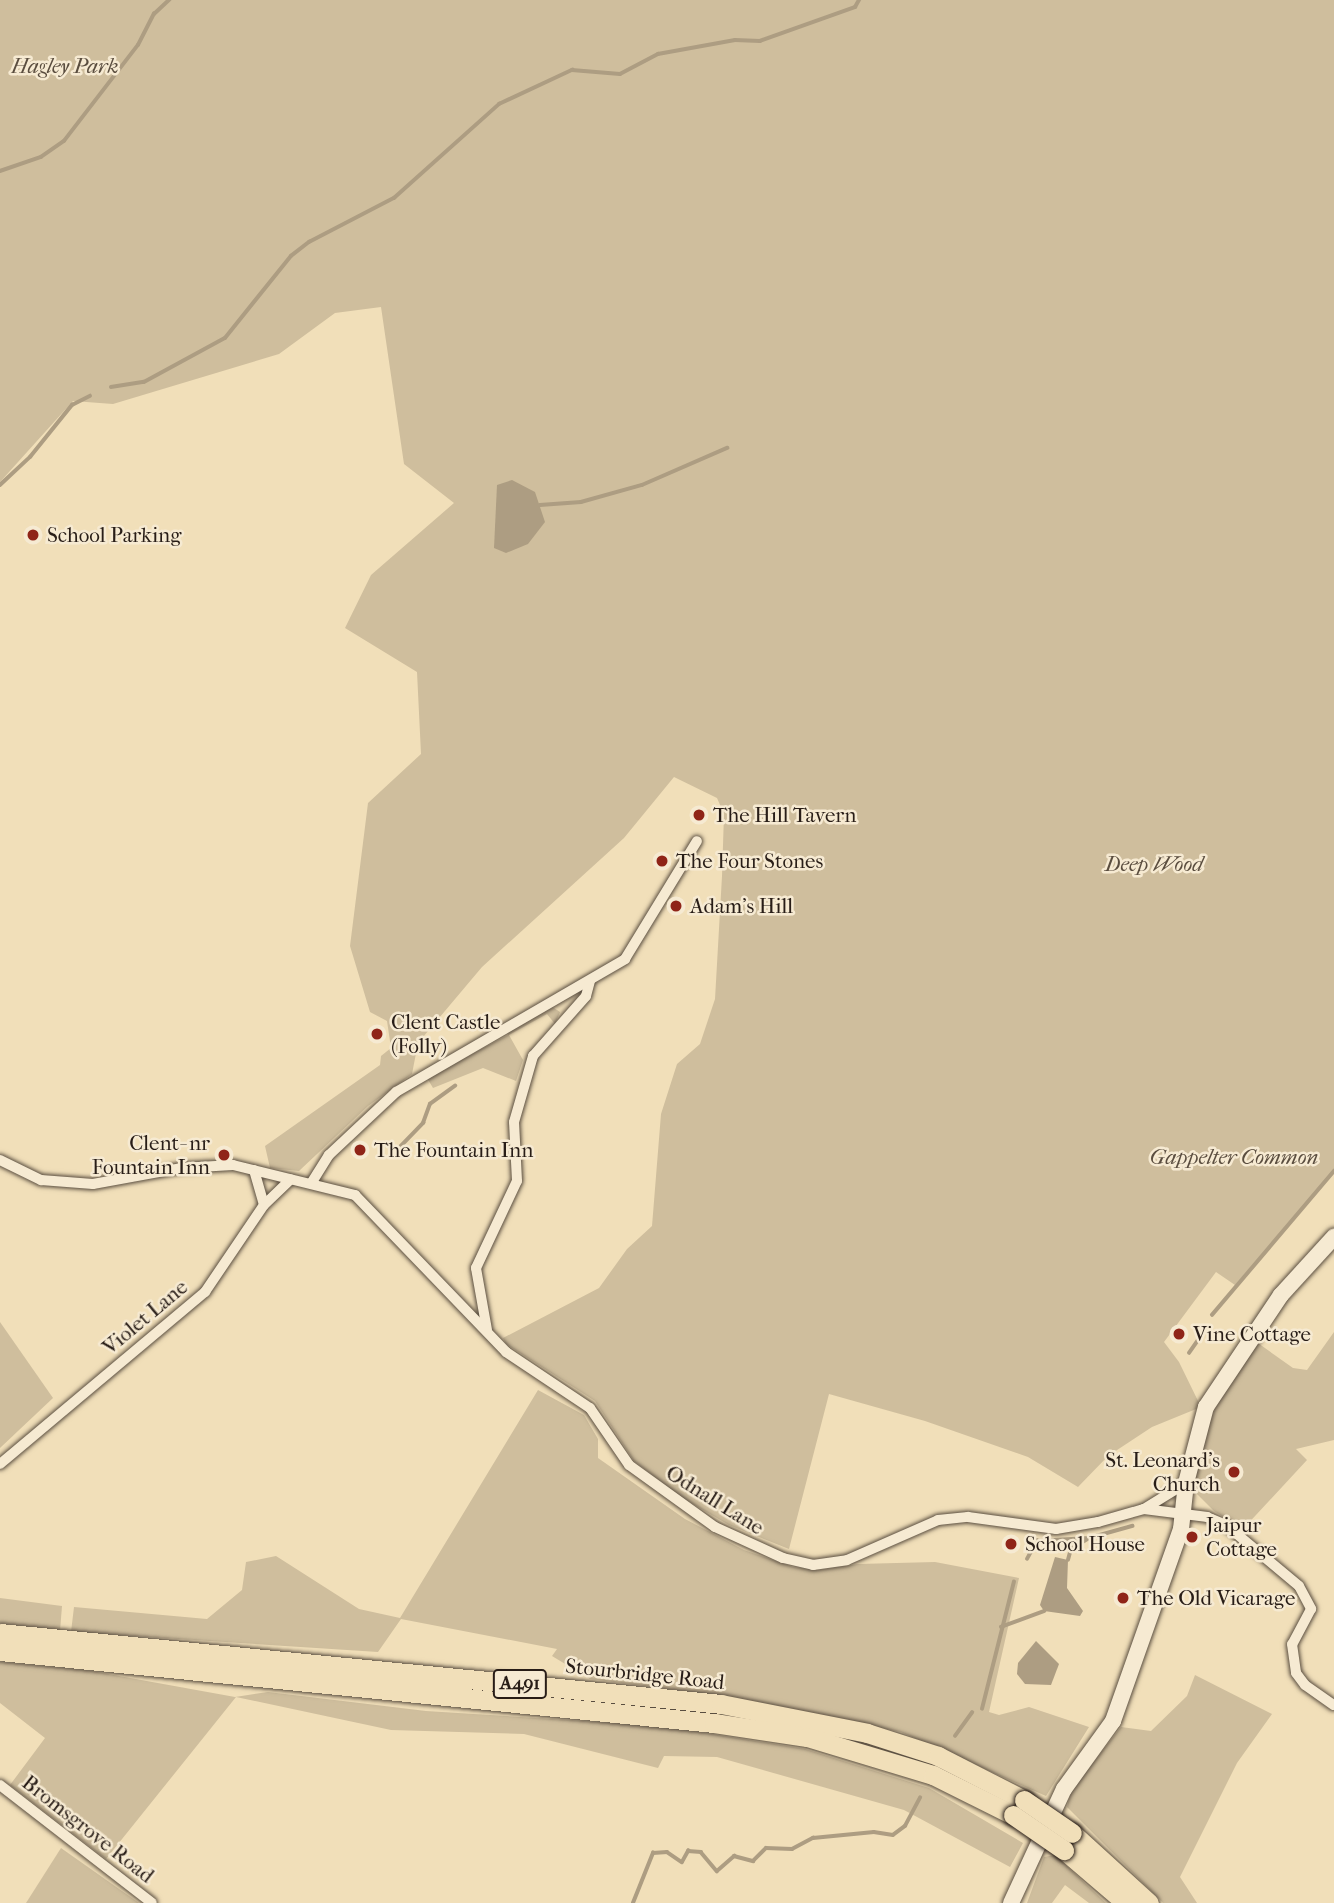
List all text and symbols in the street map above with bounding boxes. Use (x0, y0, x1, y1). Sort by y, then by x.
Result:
park label: Hagley Park (12, 53, 118, 79)
place label: School Parking (47, 522, 182, 548)
marker: School Parking (25, 527, 41, 543)
place label: The Hill Tavern (713, 802, 856, 828)
marker: The Hill Tavern (691, 807, 707, 823)
place label: The Four Stones (676, 848, 823, 874)
park label: Deep Wood (1105, 851, 1203, 877)
marker: The Four Stones (654, 853, 670, 869)
place label: Adam's Hill (690, 893, 793, 919)
marker: Adam's Hill (668, 898, 684, 914)
place label: Clent Castle (Folly) (391, 1009, 500, 1059)
marker: Clent Castle (Folly) (369, 1026, 385, 1042)
place label: Clent- nr Fountain Inn (92, 1130, 210, 1180)
place label: The Fountain Inn (374, 1137, 533, 1163)
marker: The Fountain Inn (352, 1142, 368, 1158)
park label: Gappelter Common (1150, 1144, 1318, 1170)
marker: Clent- nr Fountain Inn (216, 1147, 232, 1163)
street label: Violet Lane (97, 1274, 193, 1360)
place label: Vine Cottage (1193, 1321, 1311, 1347)
marker: Vine Cottage (1171, 1326, 1187, 1342)
place label: St. Leonard's Church (1105, 1447, 1220, 1497)
street label: Odnall Lane (661, 1460, 769, 1540)
marker: St. Leonard's Church (1226, 1464, 1242, 1480)
place label: Jaipur Cottage (1206, 1512, 1277, 1562)
marker: Jaipur Cottage (1184, 1529, 1200, 1545)
place label: School House (1025, 1531, 1145, 1557)
marker: School House (1003, 1536, 1019, 1552)
place label: The Old Vicarage (1137, 1585, 1295, 1611)
marker: The Old Vicarage (1115, 1590, 1131, 1606)
street label: Stourbridge Road (564, 1653, 726, 1695)
road number: A491 (492, 1668, 548, 1700)
street label: Bromsgrove Road (17, 1770, 159, 1888)

